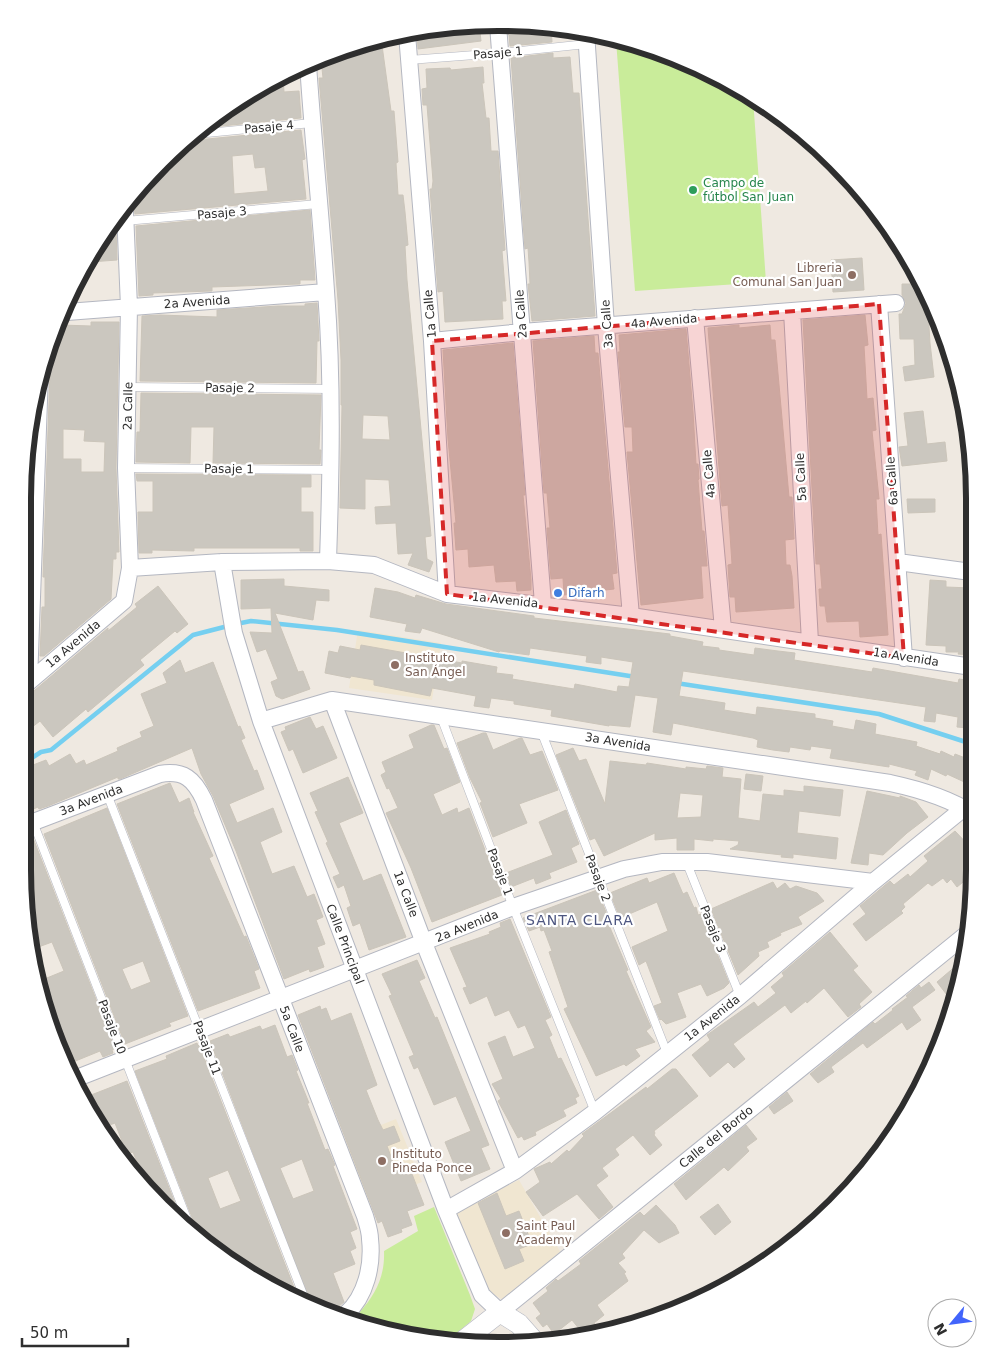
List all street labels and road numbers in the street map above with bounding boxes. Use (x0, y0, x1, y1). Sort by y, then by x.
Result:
street label: Pasaje 1 (473, 44, 523, 62)
street label: Pasaje 4 (244, 118, 294, 136)
street label: Pasaje 3 (197, 204, 247, 222)
street label: 1a Calle (421, 289, 439, 339)
street label: 2a Calle (512, 289, 530, 339)
street label: 2a Avenida (163, 293, 231, 311)
street label: 3a Calle (598, 299, 616, 349)
street label: 4a Avenida (630, 311, 698, 331)
street label: Pasaje 2 (205, 381, 255, 395)
street label: 2a Calle (121, 382, 135, 430)
street label: 4a Calle (700, 449, 718, 499)
street label: 5a Calle (793, 452, 809, 502)
street label: 6a Calle (883, 456, 901, 506)
street label: Pasaje 1 (204, 462, 254, 476)
street label: 1a Avenida (471, 590, 539, 610)
street label: 1a Avenida (43, 617, 103, 671)
street label: 1a Avenida (872, 645, 940, 669)
street label: 3a Avenida (584, 730, 652, 754)
street label: 3a Avenida (57, 782, 125, 818)
street label: Pasaje 1 (485, 846, 515, 898)
street label: Pasaje 2 (583, 852, 613, 904)
street label: 1a Calle (391, 869, 421, 919)
street label: Calle Principal (323, 902, 367, 986)
street label: Pasaje 3 (697, 903, 729, 955)
street label: 2a Avenida (433, 907, 501, 945)
street label: 1a Avenida (681, 992, 743, 1044)
street label: Pasaje 10 (95, 998, 129, 1056)
street label: 5a Calle (277, 1004, 307, 1054)
street label: Pasaje 11 (190, 1019, 224, 1077)
street label: Calle del Bordo (676, 1103, 756, 1171)

